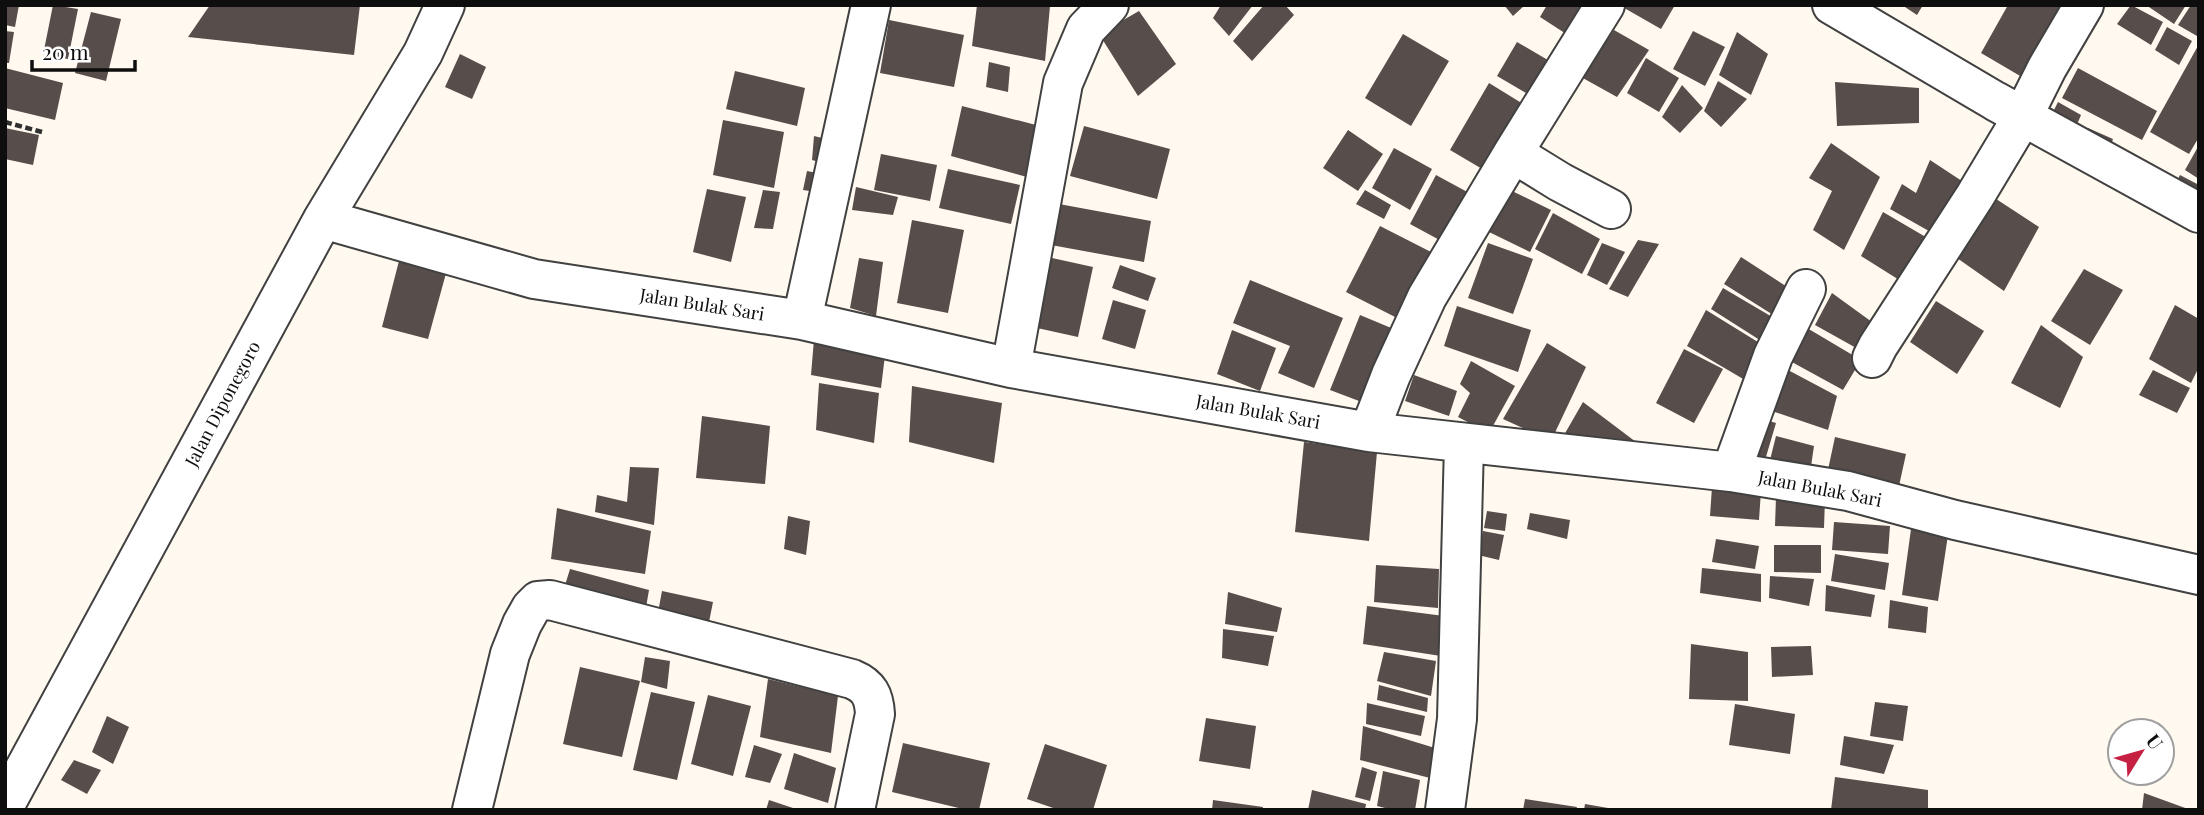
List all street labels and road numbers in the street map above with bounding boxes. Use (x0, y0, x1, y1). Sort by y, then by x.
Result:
street label: Jalan Bulak Sari (637, 282, 766, 326)
street label: Jalan Diponegoro (178, 336, 265, 471)
street label: Jalan Bulak Sari (1193, 388, 1322, 434)
street label: Jalan Bulak Sari (1755, 464, 1884, 512)

